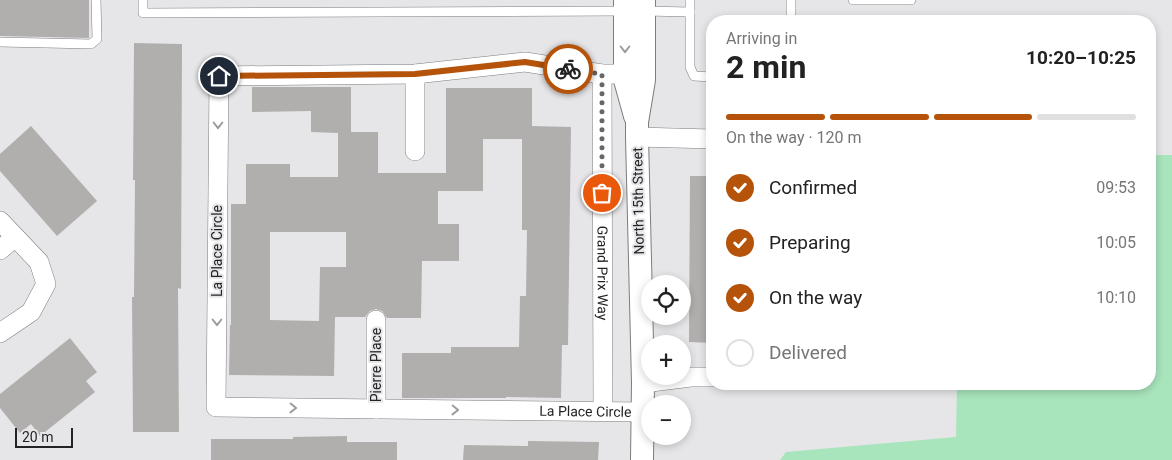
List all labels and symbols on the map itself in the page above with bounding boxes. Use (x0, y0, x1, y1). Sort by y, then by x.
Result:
courier (543, 44, 593, 94)
one-way arrow (620, 45, 630, 53)
pin (198, 55, 240, 97)
one-way arrow (213, 121, 223, 129)
street label: North 15th Street (629, 147, 647, 255)
pin (581, 172, 623, 214)
street label: La Place Circle (209, 205, 225, 297)
street label: Grand Prix Way (594, 226, 611, 321)
one-way arrow (212, 318, 222, 326)
street label: Pierre Place (368, 328, 384, 402)
one-way arrow (290, 403, 297, 413)
street label: La Place Circle (539, 403, 632, 420)
one-way arrow (452, 405, 460, 415)
scale bar (15, 425, 72, 448)

